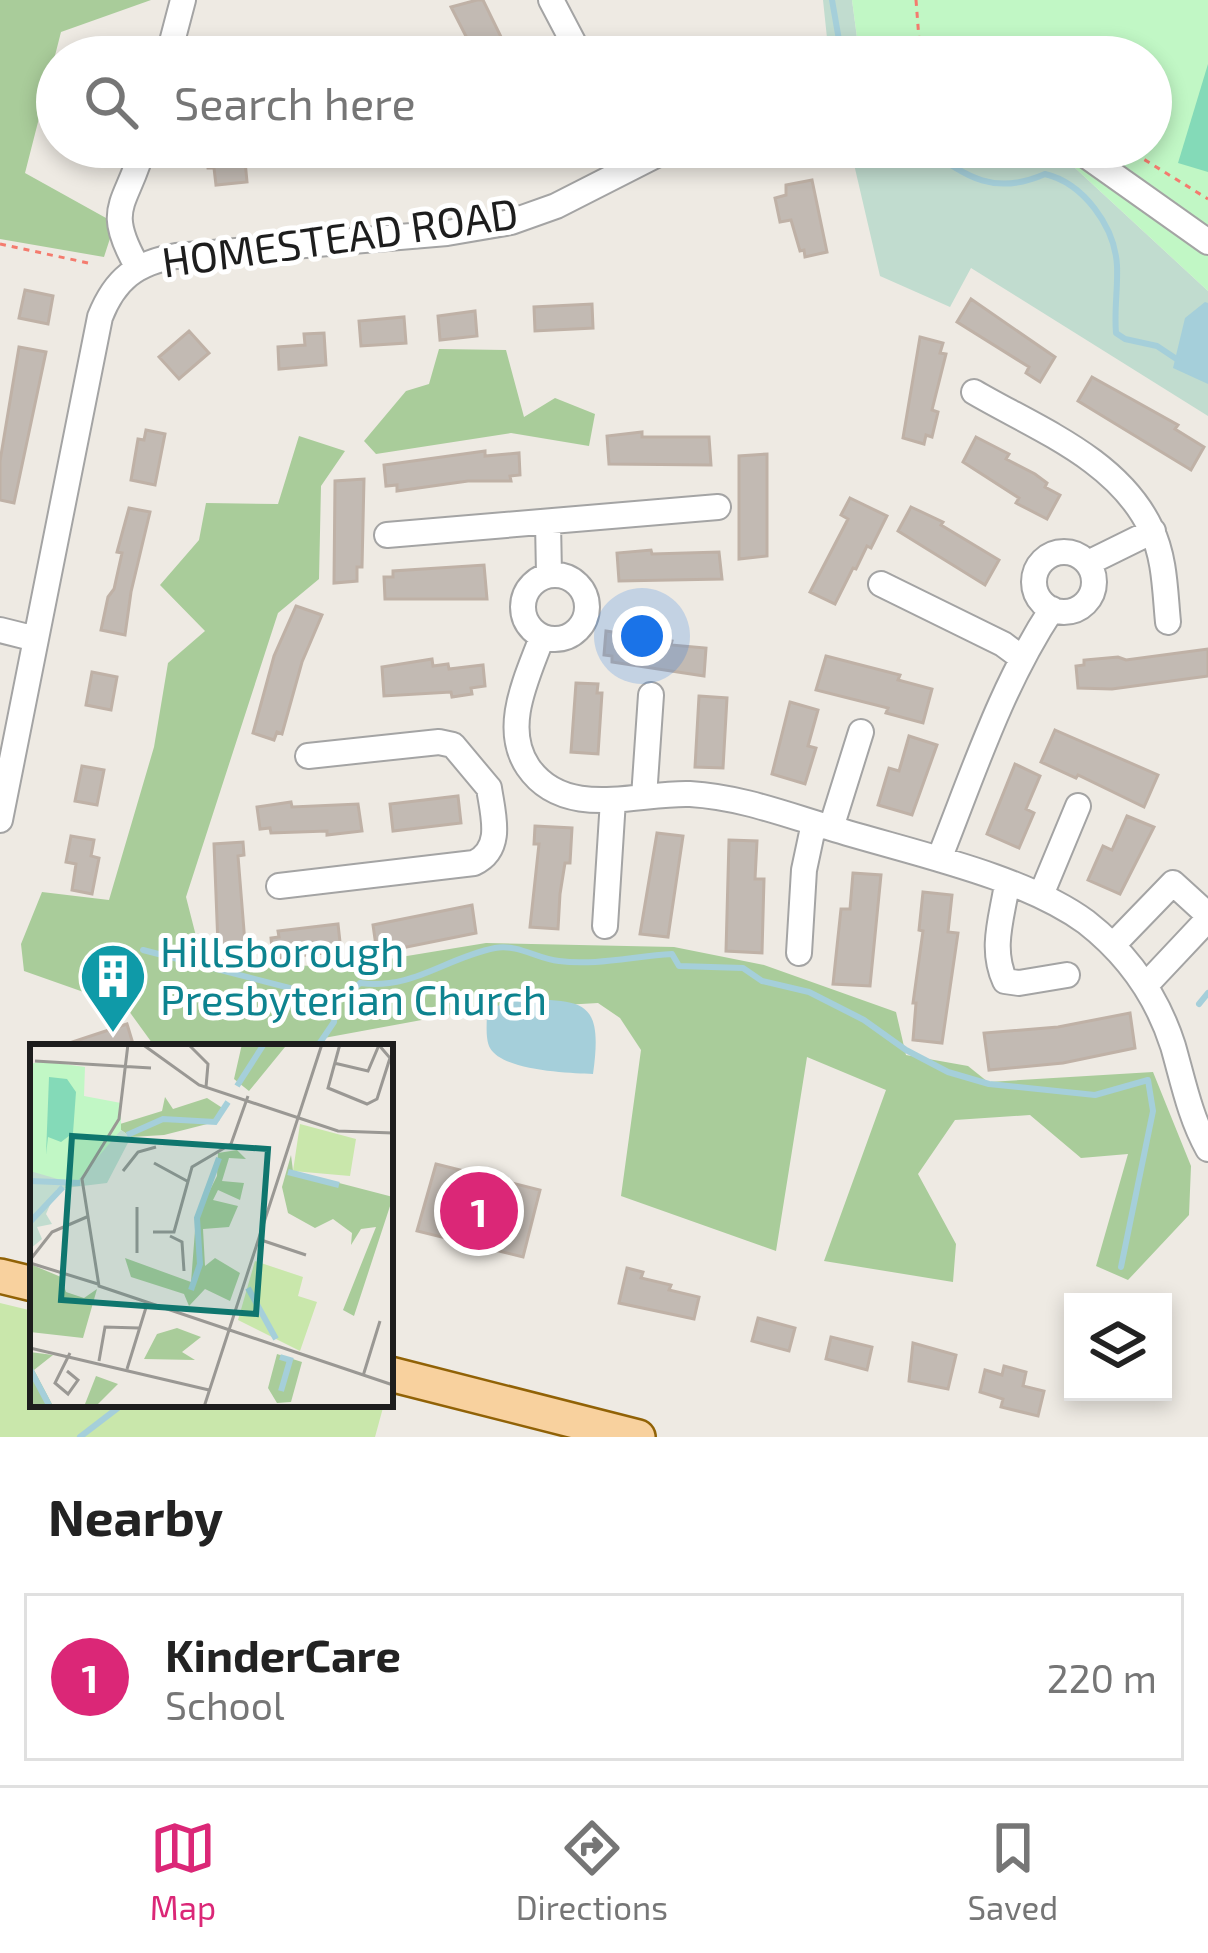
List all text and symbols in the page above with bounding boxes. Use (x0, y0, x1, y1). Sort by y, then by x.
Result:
search box (36, 36, 1172, 168)
icon: search (78, 69, 144, 135)
text: Search here (174, 75, 416, 129)
street label: HOMESTEAD ROAD (158, 186, 521, 286)
your location (612, 606, 672, 666)
place label: Hillsborough Presbyterian Church (160, 925, 547, 1023)
building icon: Hillsborough Presbyterian Church (78, 941, 148, 1035)
inset map (30, 1044, 393, 1407)
pin: 1 (440, 1166, 518, 1256)
map controls (1064, 1293, 1172, 1401)
button: layers (1064, 1293, 1172, 1401)
text: Nearby (48, 1485, 223, 1546)
text: KinderCare (165, 1627, 401, 1681)
text: 1 (82, 1654, 98, 1701)
text: 220 m (1047, 1654, 1157, 1701)
text: School (165, 1681, 285, 1728)
tab: Map (150, 1815, 216, 1927)
tab: Directions (516, 1815, 668, 1927)
tab: Saved (968, 1815, 1058, 1927)

